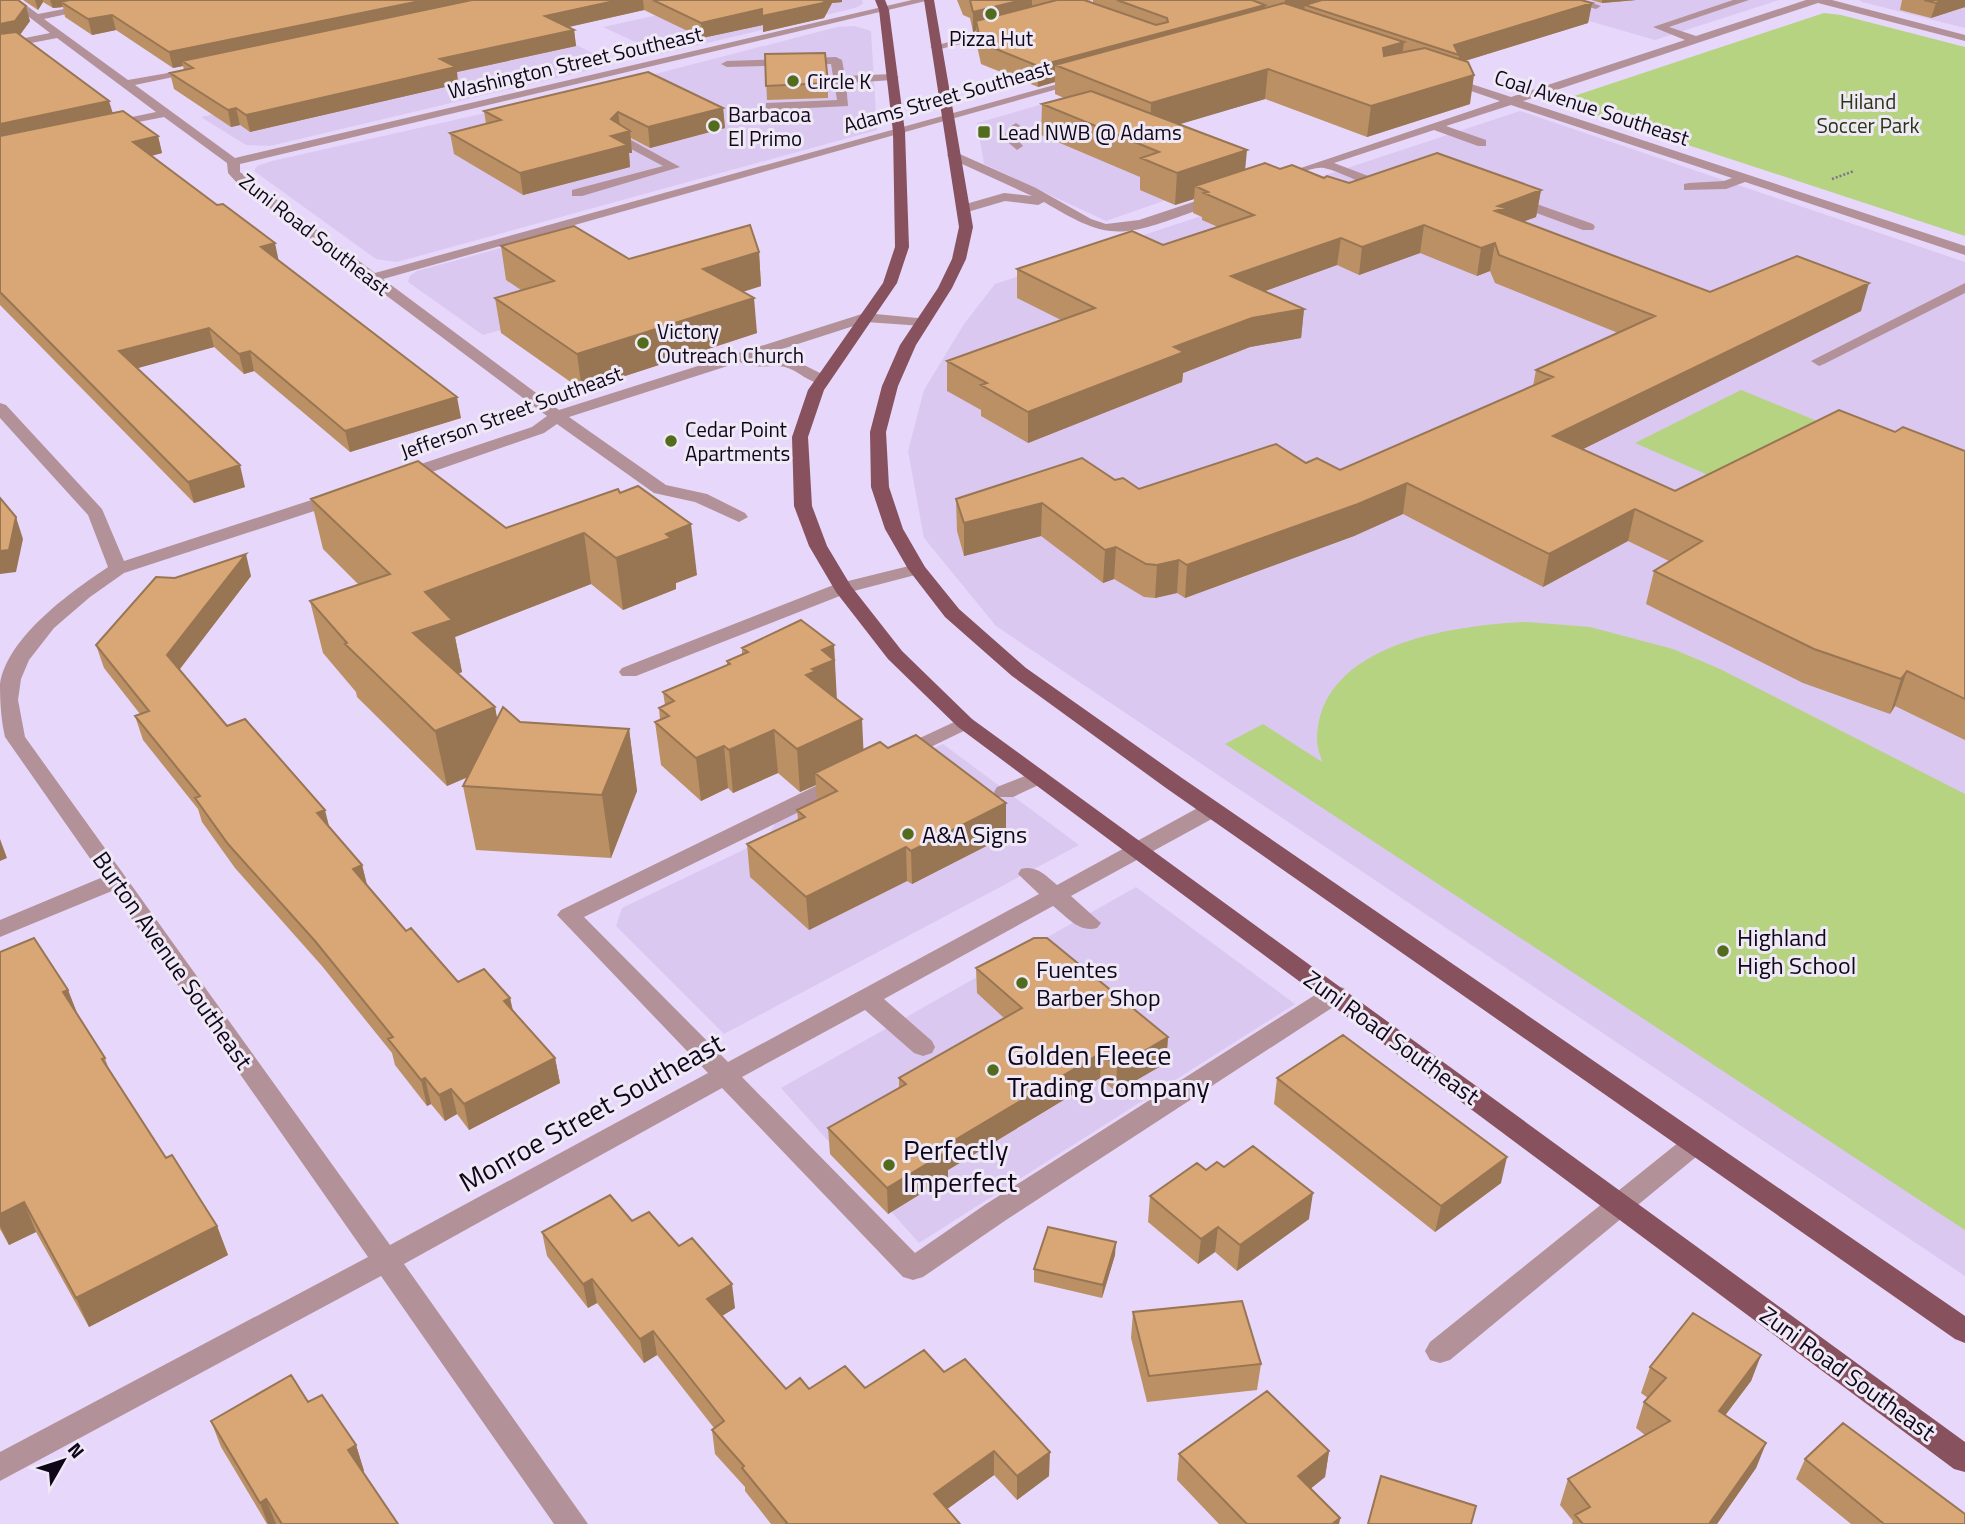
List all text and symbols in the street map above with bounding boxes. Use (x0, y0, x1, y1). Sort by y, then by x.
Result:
marker: Pizza Hut (983, 6, 999, 22)
street label: Washington Street Southeast (445, 17, 706, 107)
place label: Pizza Hut (949, 22, 1034, 54)
street label: Adams Street Southeast (839, 51, 1055, 141)
street label: Coal Avenue Southeast (1490, 60, 1694, 154)
place label: Circle K (807, 65, 871, 97)
marker: Circle K (785, 73, 801, 89)
park label: Hiland Soccer Park (1816, 85, 1920, 141)
place label: Barbacoa El Primo (728, 98, 811, 154)
place label: Lead NWB @ Adams (998, 116, 1182, 148)
marker: Barbacoa El Primo (706, 118, 722, 134)
marker: Lead NWB @ Adams (976, 124, 992, 140)
street label: Zuni Road Southeast (233, 165, 398, 303)
place label: Victory Outreach Church (657, 315, 804, 371)
marker: Victory Outreach Church (635, 335, 651, 351)
street label: Jefferson Street Southeast (395, 357, 627, 467)
place label: Cedar Point Apartments (685, 413, 790, 469)
marker: Cedar Point Apartments (663, 433, 679, 449)
place label: A&A Signs (922, 816, 1027, 852)
marker: A&A Signs (900, 826, 916, 842)
street label: Burton Avenue Southeast (84, 844, 262, 1077)
place label: Highland High School (1737, 919, 1856, 983)
marker: Highland High School (1715, 943, 1731, 959)
place label: Fuentes Barber Shop (1036, 951, 1161, 1015)
street label: Zuni Road Southeast (1297, 961, 1488, 1113)
marker: Fuentes Barber Shop (1014, 975, 1030, 991)
street label: Monroe Street Southeast (451, 1021, 731, 1203)
place label: Golden Fleece Trading Company (1007, 1033, 1210, 1108)
marker: Golden Fleece Trading Company (985, 1062, 1001, 1078)
place label: Perfectly Imperfect (903, 1128, 1017, 1203)
marker: Perfectly Imperfect (881, 1157, 897, 1173)
street label: Zuni Road Southeast (1753, 1297, 1944, 1449)
north arrow (28, 1426, 98, 1496)
text: N (61, 1436, 92, 1464)

